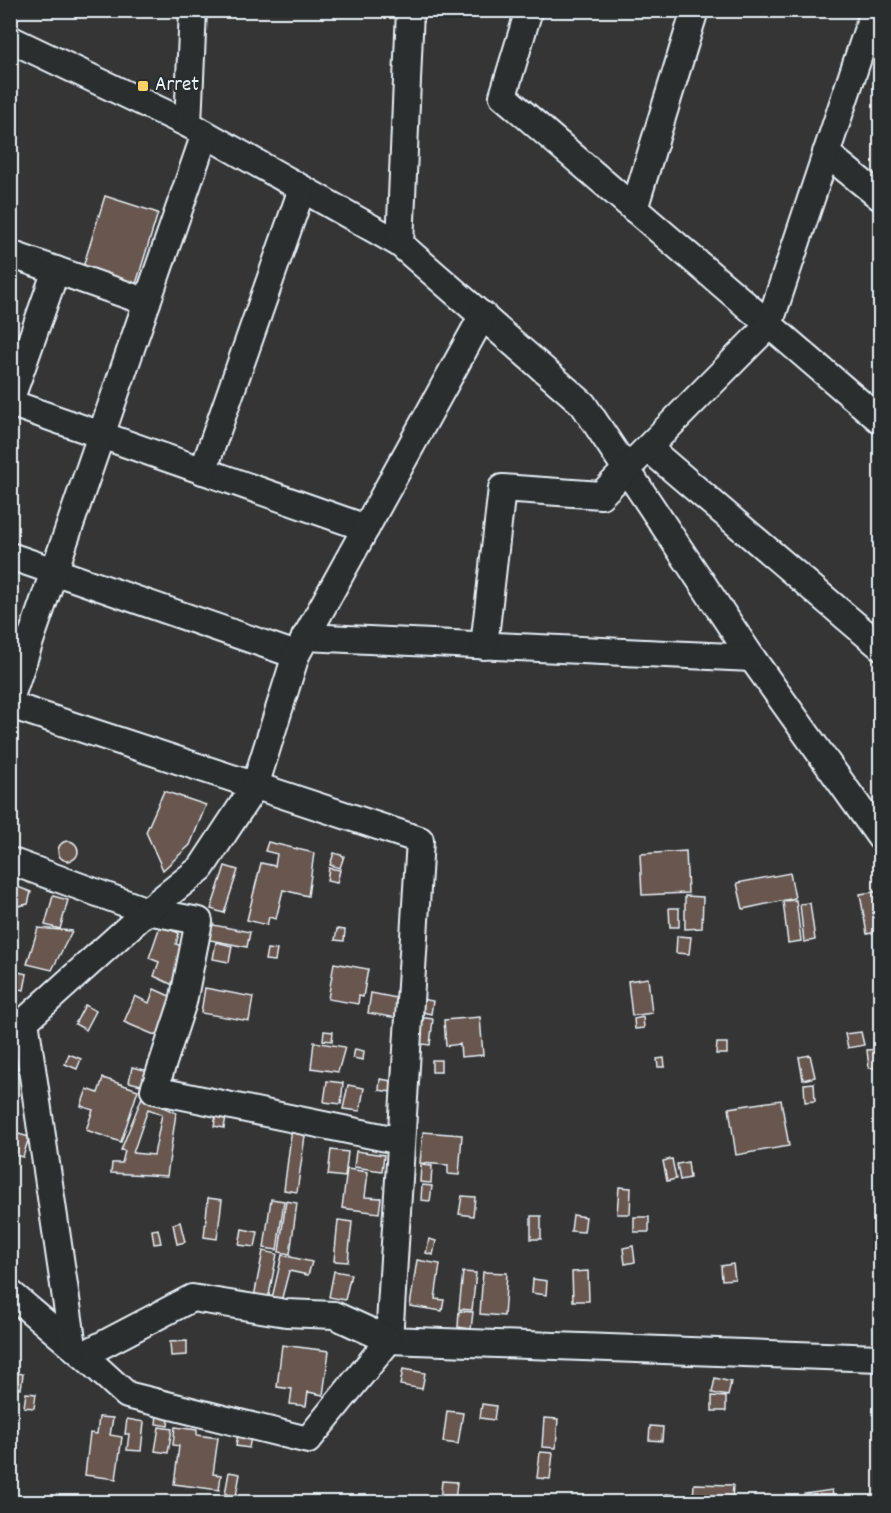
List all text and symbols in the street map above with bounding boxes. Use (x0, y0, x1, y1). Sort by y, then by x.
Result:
place label: Arret (155, 71, 199, 101)
marker: Arret (136, 79, 150, 93)

